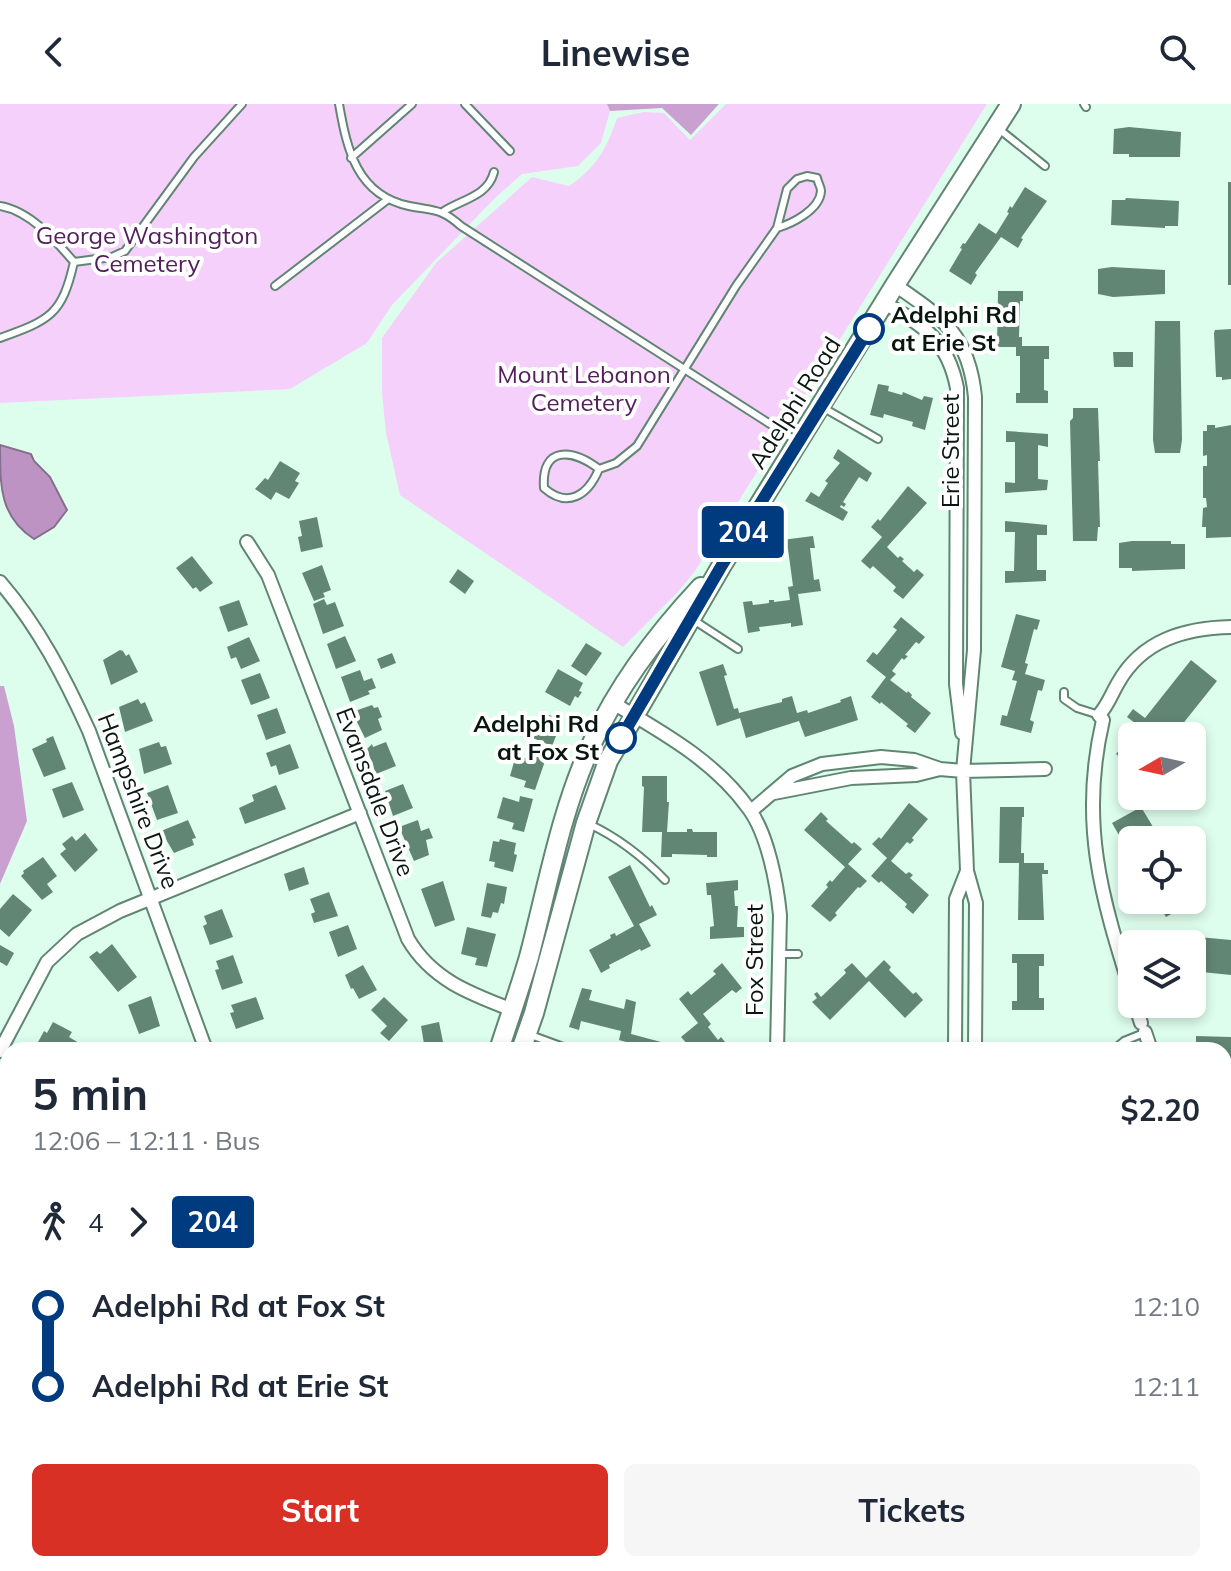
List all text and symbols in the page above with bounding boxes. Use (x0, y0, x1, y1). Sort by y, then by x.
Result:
icon: back (32, 30, 76, 74)
text: Linewise (541, 30, 690, 75)
icon: search (1155, 30, 1199, 74)
park label: George Washington Cemetery (36, 220, 258, 278)
place label: Adelphi Rd at Erie St (891, 299, 1017, 357)
marker: Adelphi Rd at Erie St (854, 314, 884, 344)
street label: Adelphi Road (742, 331, 847, 474)
park label: Mount Lebanon Cemetery (497, 359, 671, 417)
street label: Erie Street (935, 394, 965, 508)
line badge: 204 (697, 506, 789, 558)
text: 204 (718, 514, 768, 549)
street label: Evansdale Drive (330, 703, 422, 880)
place label: Adelphi Rd at Fox St (473, 708, 599, 766)
street label: Hampshire Drive (92, 709, 186, 893)
north arrow (1118, 722, 1206, 810)
map controls (1118, 722, 1206, 1018)
marker: Adelphi Rd at Fox St (606, 723, 636, 753)
button: locate (1118, 826, 1206, 914)
street label: Fox Street (739, 904, 769, 1016)
button: layers (1118, 930, 1206, 1018)
text: 5 min (32, 1066, 148, 1121)
text: $2.20 (1121, 1091, 1200, 1129)
text: 12:06 – 12:11 · Bus (32, 1124, 261, 1157)
icon: walk (32, 1200, 76, 1244)
icon: forward (116, 1200, 160, 1244)
text: 204 (188, 1204, 238, 1239)
text: 4 (88, 1206, 104, 1239)
text: Adelphi Rd at Fox St (92, 1287, 385, 1325)
text: 12:10 (1132, 1290, 1200, 1323)
text: Adelphi Rd at Erie St (92, 1367, 388, 1405)
text: 12:11 (1132, 1370, 1200, 1403)
button: Start (32, 1464, 608, 1556)
button: Tickets (624, 1464, 1200, 1556)

